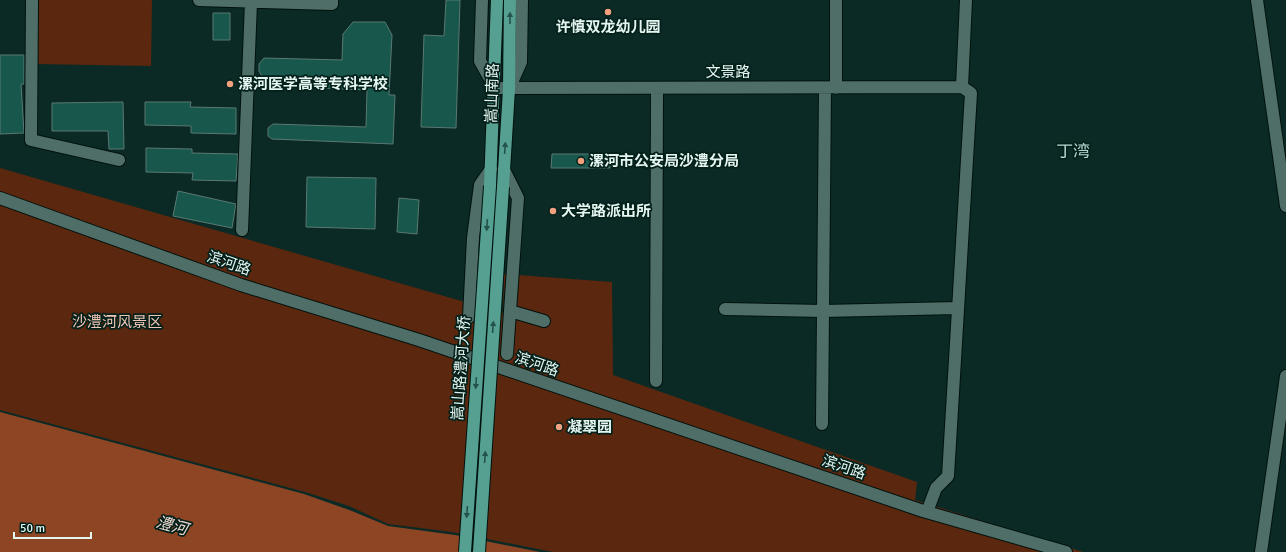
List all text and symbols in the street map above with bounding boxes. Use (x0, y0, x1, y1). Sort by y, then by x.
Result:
marker: 许慎双龙幼儿园 (603, 7, 613, 17)
one-way arrow (507, 11, 513, 24)
place label: 许慎双龙幼儿园 (555, 18, 661, 36)
street label: 嵩山南路 (482, 63, 502, 123)
street label: 文景路 (705, 63, 751, 81)
place label: 漯河医学高等专科学校 (238, 75, 388, 93)
marker: 漯河医学高等专科学校 (225, 79, 235, 89)
district label: 丁湾 (1056, 141, 1090, 162)
one-way arrow (502, 142, 509, 154)
place label: 漯河市公安局沙澧分局 (589, 152, 739, 170)
marker: 漯河市公安局沙澧分局 (576, 156, 586, 166)
place label: 大学路派出所 (561, 202, 651, 220)
marker: 大学路派出所 (548, 206, 558, 216)
one-way arrow (483, 219, 490, 231)
street label: 滨河路 (205, 247, 253, 279)
park label: 沙澧河风景区 (72, 313, 162, 331)
street label: 嵩山路澧河大桥 (448, 315, 474, 421)
one-way arrow (490, 321, 497, 334)
street label: 滨河路 (513, 348, 561, 380)
one-way arrow (473, 377, 480, 389)
place label: 凝翠园 (567, 418, 612, 436)
marker: 凝翠园 (554, 422, 564, 432)
one-way arrow (481, 451, 488, 463)
street label: 滨河路 (820, 451, 868, 483)
one-way arrow (464, 506, 471, 518)
water label: 澧河 (154, 512, 193, 541)
scale bar (14, 514, 91, 540)
text: 50 m (20, 521, 45, 536)

